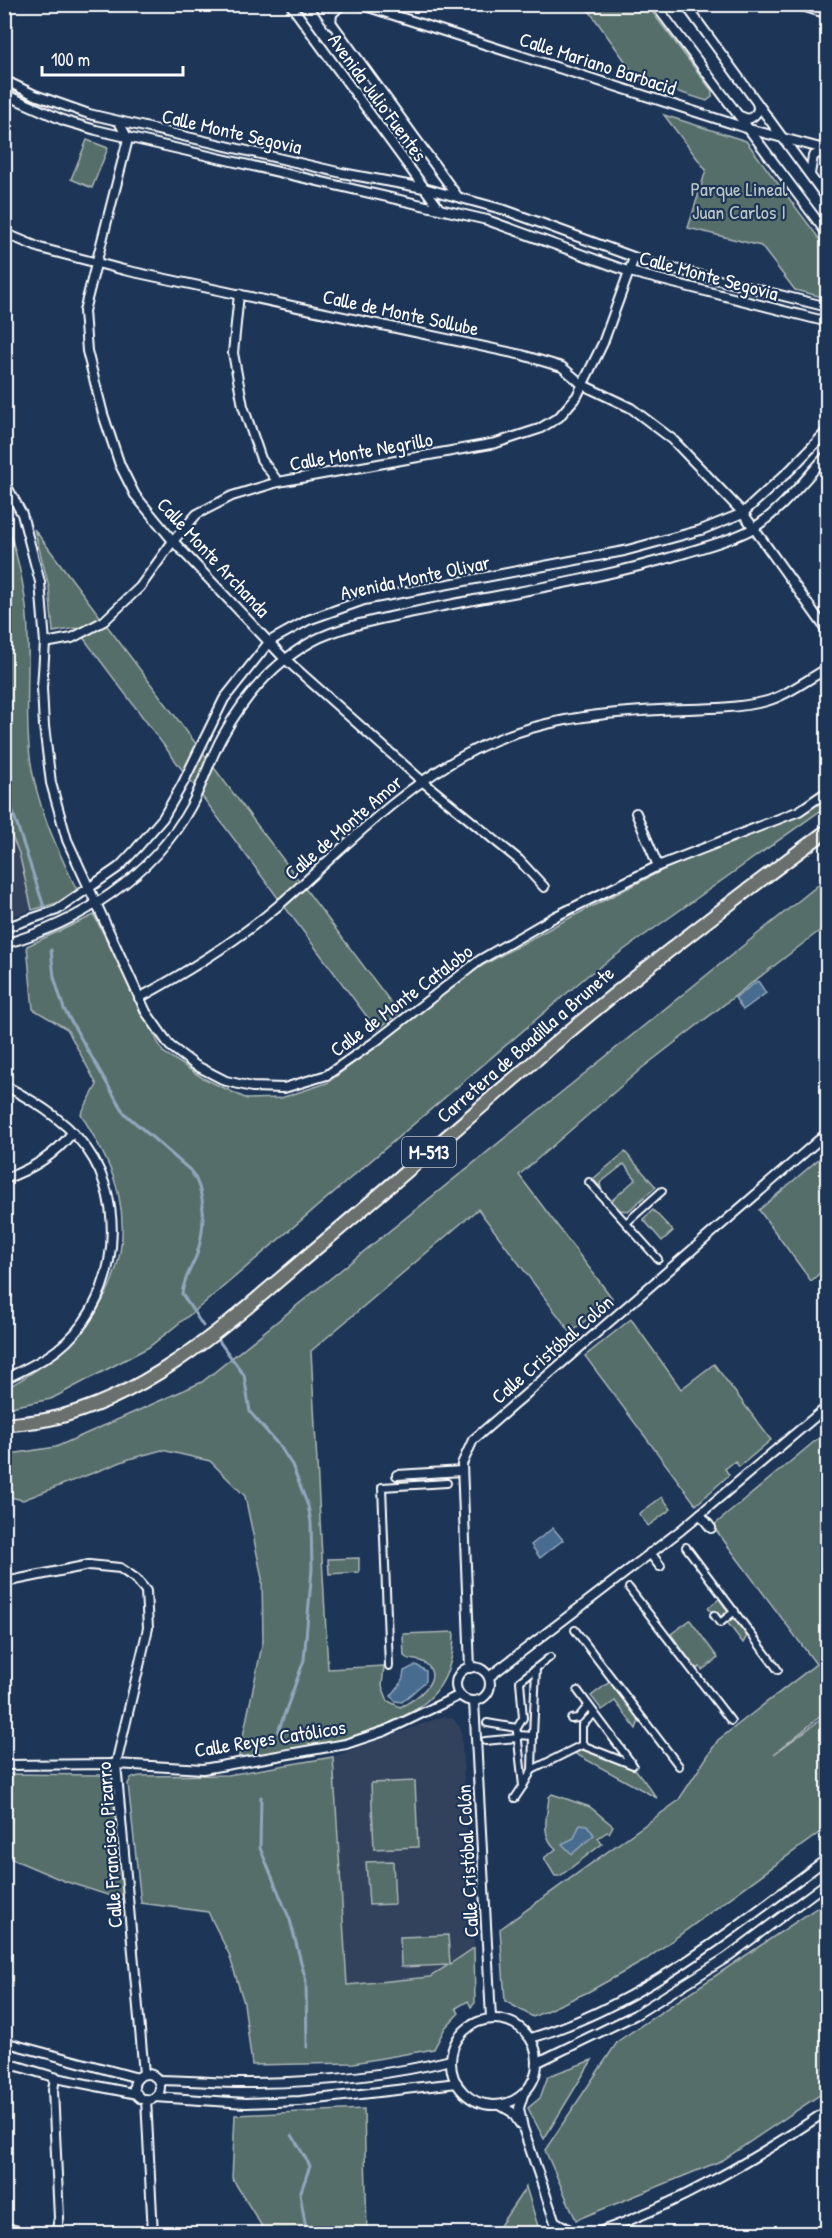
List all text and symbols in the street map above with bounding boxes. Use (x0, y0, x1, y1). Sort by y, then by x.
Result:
street label: Calle Mariano Barbacid (516, 25, 680, 101)
street label: Avenida Julio Fuentes (322, 27, 434, 167)
scale bar (42, 39, 183, 77)
text: 100 m (51, 47, 90, 72)
street label: Calle Monte Segovia (159, 102, 305, 160)
park label: Parque Lineal Juan Carlos I (690, 175, 788, 225)
street label: Calle Monte Segovia (637, 243, 782, 307)
street label: Calle de Monte Sollube (321, 282, 482, 342)
street label: Calle Monte Negrillo (287, 425, 435, 477)
street label: Calle Monte Archanda (151, 491, 277, 623)
street label: Avenida Monte Olivar (338, 548, 493, 606)
street label: Calle de Monte Amor (278, 768, 408, 886)
street label: Calle de Monte Catalobo (324, 937, 478, 1063)
street label: Carretera de Boadilla a Brunete (430, 959, 620, 1129)
road number: M-513 (402, 1137, 456, 1167)
street label: Calle Cristóbal Colón (485, 1289, 619, 1409)
street label: Calle Reyes Católicos (192, 1713, 348, 1763)
street label: Calle Francisco Pizarro (90, 1761, 128, 1929)
street label: Calle Cristóbal Colón (450, 1784, 484, 1938)

